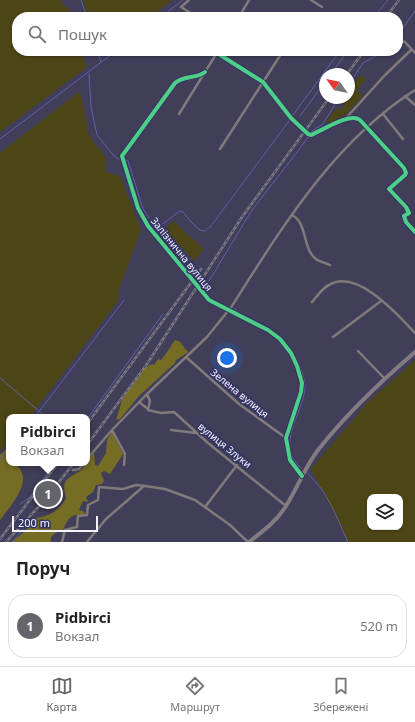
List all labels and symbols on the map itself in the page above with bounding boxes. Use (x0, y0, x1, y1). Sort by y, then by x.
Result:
north arrow (319, 68, 355, 104)
street label: Залізнична вулиця (148, 214, 216, 294)
your location (217, 348, 237, 368)
street label: Зелена вулиця (208, 365, 272, 421)
street label: вулиця Злуки (195, 419, 255, 471)
pin: 1 (35, 479, 61, 509)
scale bar (12, 514, 98, 533)

